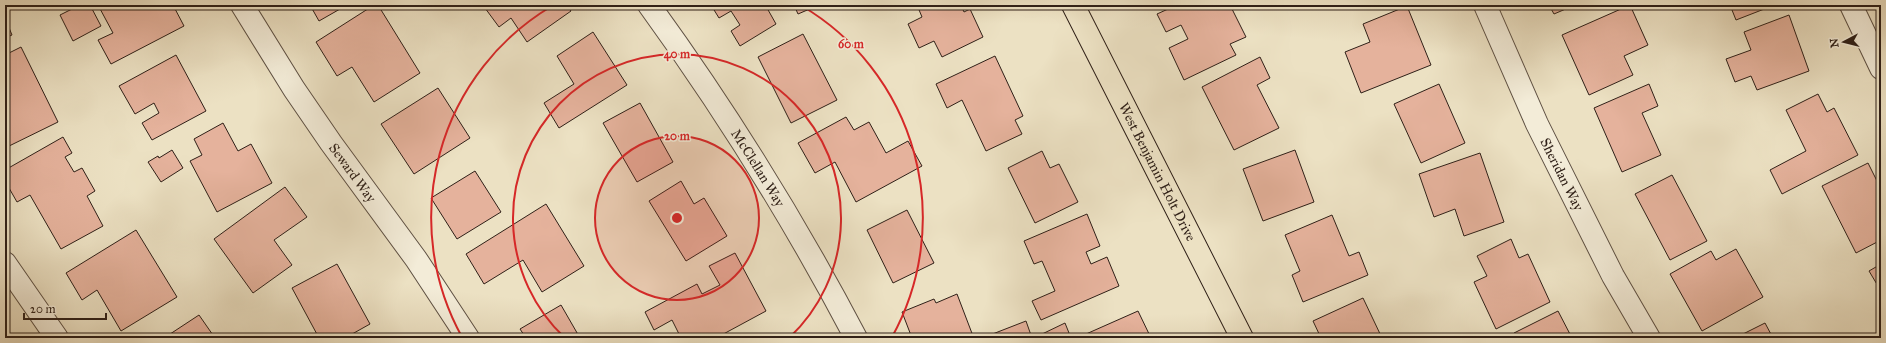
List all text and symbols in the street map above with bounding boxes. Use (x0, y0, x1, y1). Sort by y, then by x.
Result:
north arrow (1824, 22, 1864, 62)
text: 60 m (838, 37, 865, 51)
text: N (1827, 37, 1842, 49)
text: 40 m (664, 47, 691, 62)
street label: West Benjamin Holt Drive (1115, 100, 1199, 244)
street label: McClellan Way (727, 126, 789, 210)
text: 20 m (664, 129, 691, 143)
street label: Sheridan Way (1536, 135, 1587, 214)
street label: Seward Way (325, 140, 380, 206)
centre of rings (670, 211, 684, 225)
scale bar (24, 295, 106, 321)
text: 20 m (30, 302, 56, 316)

